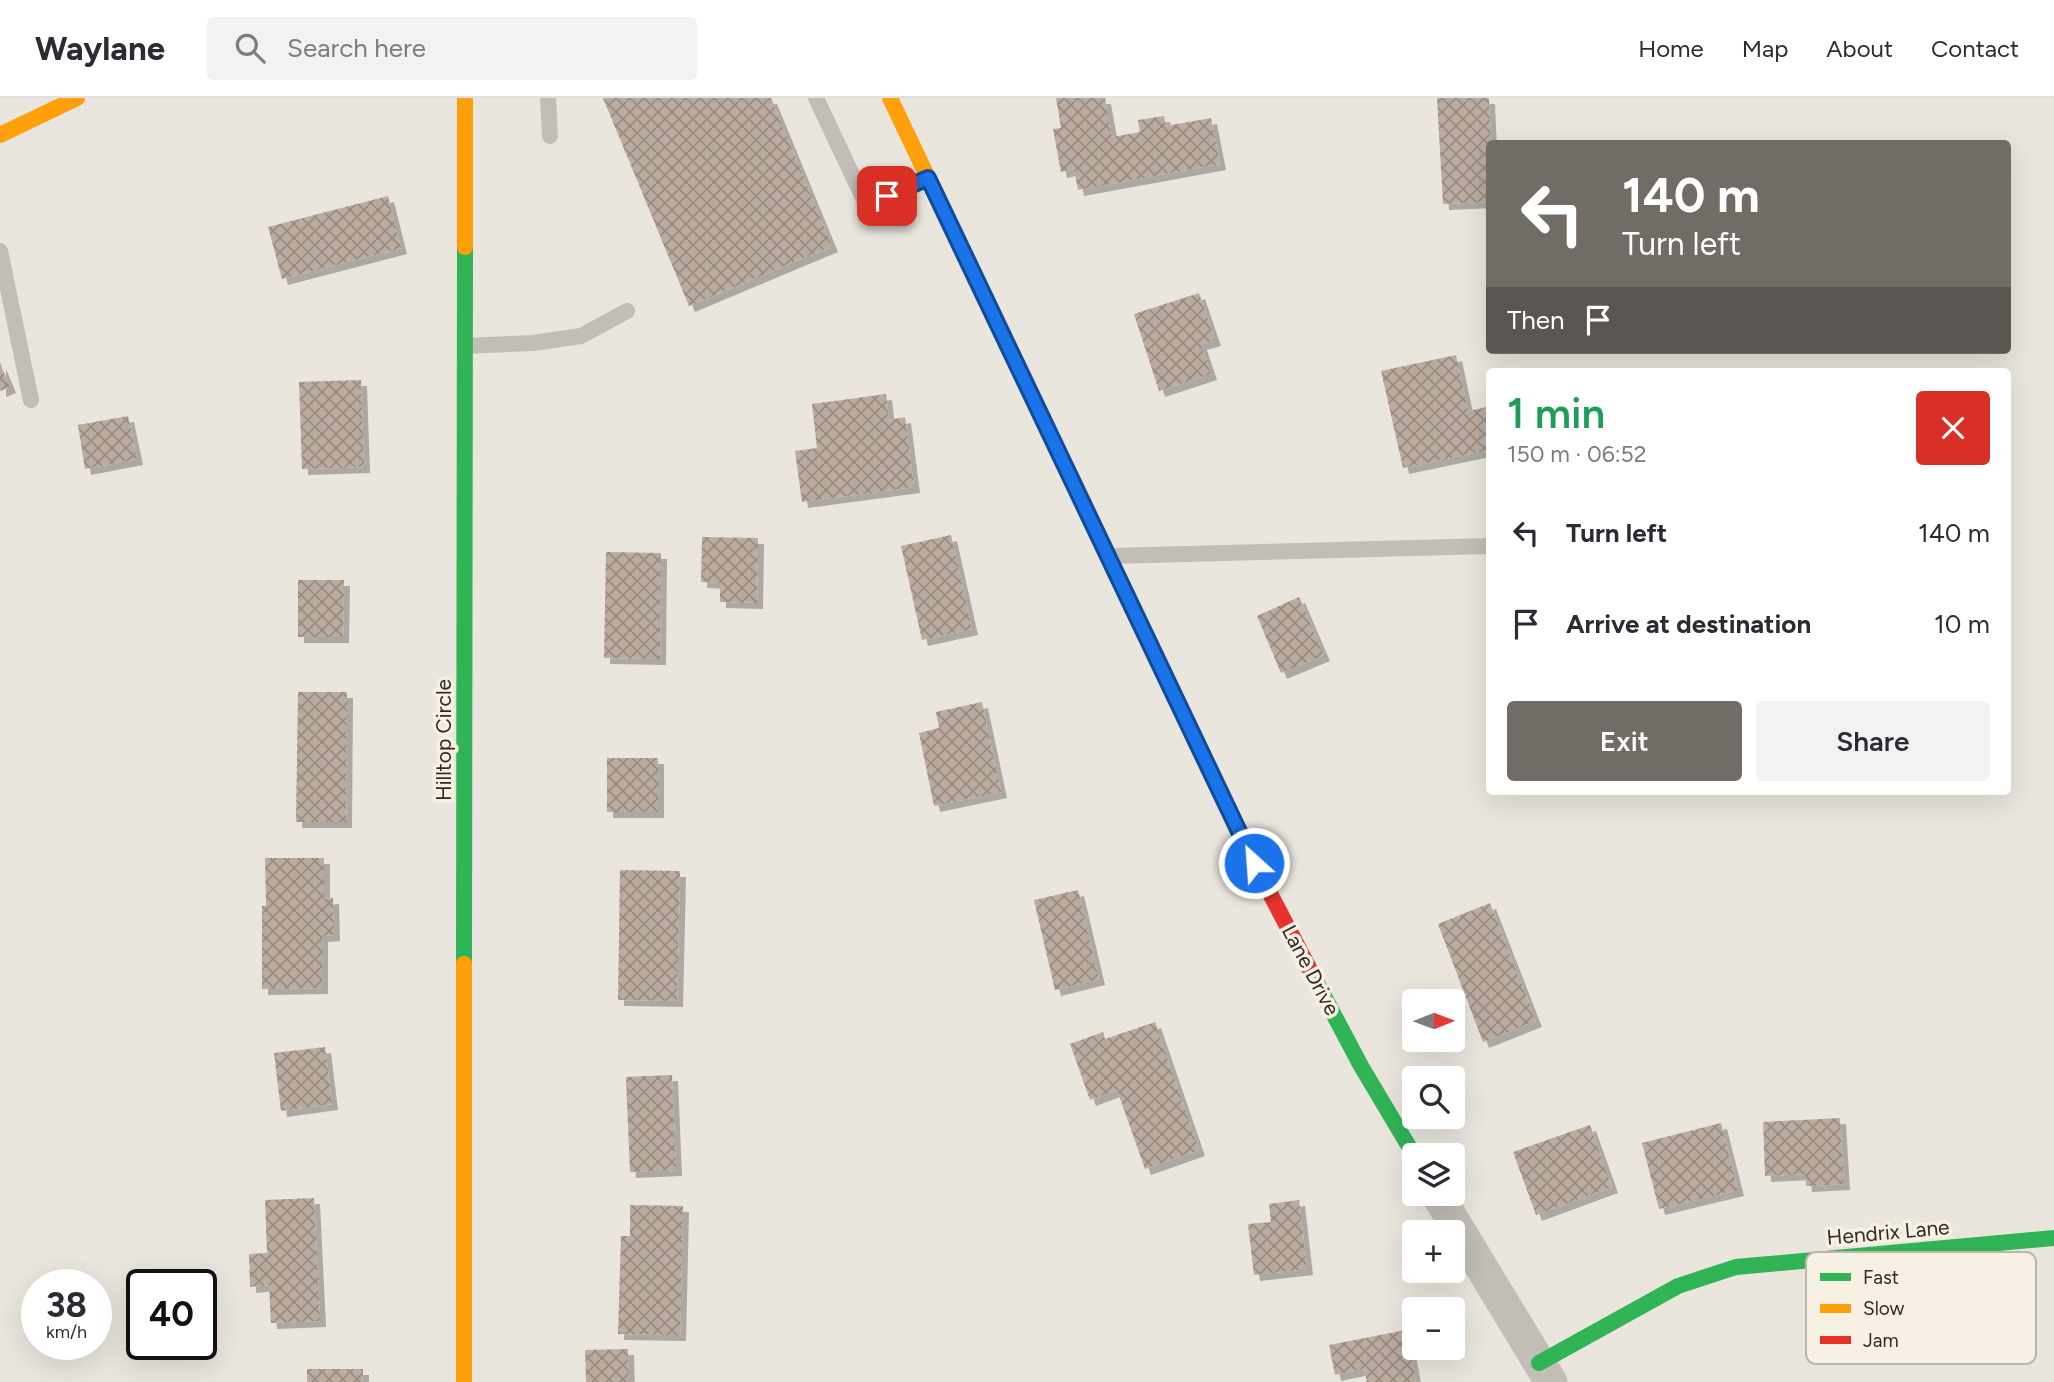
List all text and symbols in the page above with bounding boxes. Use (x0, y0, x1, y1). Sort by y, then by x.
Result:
search box (207, 17, 697, 80)
text: Waylane (35, 29, 165, 68)
icon: search (231, 29, 269, 67)
text: Search here (287, 32, 426, 64)
text: Home (1638, 34, 1704, 63)
text: Map (1742, 34, 1788, 63)
text: About (1826, 34, 1893, 63)
text: Contact (1931, 34, 2019, 63)
text: 140 m (1622, 165, 1760, 224)
pin (857, 166, 917, 226)
icon: left (1507, 168, 1598, 259)
icon: arrive (868, 177, 906, 215)
text: Turn left (1622, 225, 1741, 263)
icon: arrive (1579, 301, 1617, 339)
text: Then (1507, 304, 1565, 336)
text: 1 min (1507, 388, 1605, 439)
button: close (1916, 391, 1990, 465)
text: 150 m · 06:52 (1507, 440, 1647, 468)
icon: left (1507, 514, 1545, 552)
text: Turn left (1566, 517, 1667, 549)
text: 140 m (1918, 517, 1990, 549)
icon: arrive (1507, 605, 1545, 643)
text: Arrive at destination (1566, 608, 1811, 640)
text: 10 m (1934, 608, 1990, 640)
street label: Hilltop Circle (431, 679, 456, 801)
button: Exit (1507, 701, 1742, 781)
button: Share (1756, 701, 1990, 781)
position arrow (1217, 826, 1291, 900)
street label: Lane Drive (1277, 921, 1345, 1019)
north arrow (1402, 989, 1465, 1052)
map controls (1402, 989, 1465, 1360)
button: search (1402, 1066, 1465, 1129)
button: layers (1402, 1143, 1465, 1206)
street label: Hendrix Lane (1826, 1214, 1950, 1250)
button: + (1402, 1220, 1465, 1283)
legend (1806, 1252, 2036, 1364)
text: Fast (1863, 1266, 1899, 1289)
speed limit sign: 40 (126, 1269, 217, 1360)
text: 38 (46, 1284, 87, 1326)
button: − (1402, 1297, 1465, 1360)
text: Slow (1863, 1297, 1905, 1320)
text: km/h (46, 1321, 87, 1343)
text: Jam (1863, 1329, 1899, 1352)

